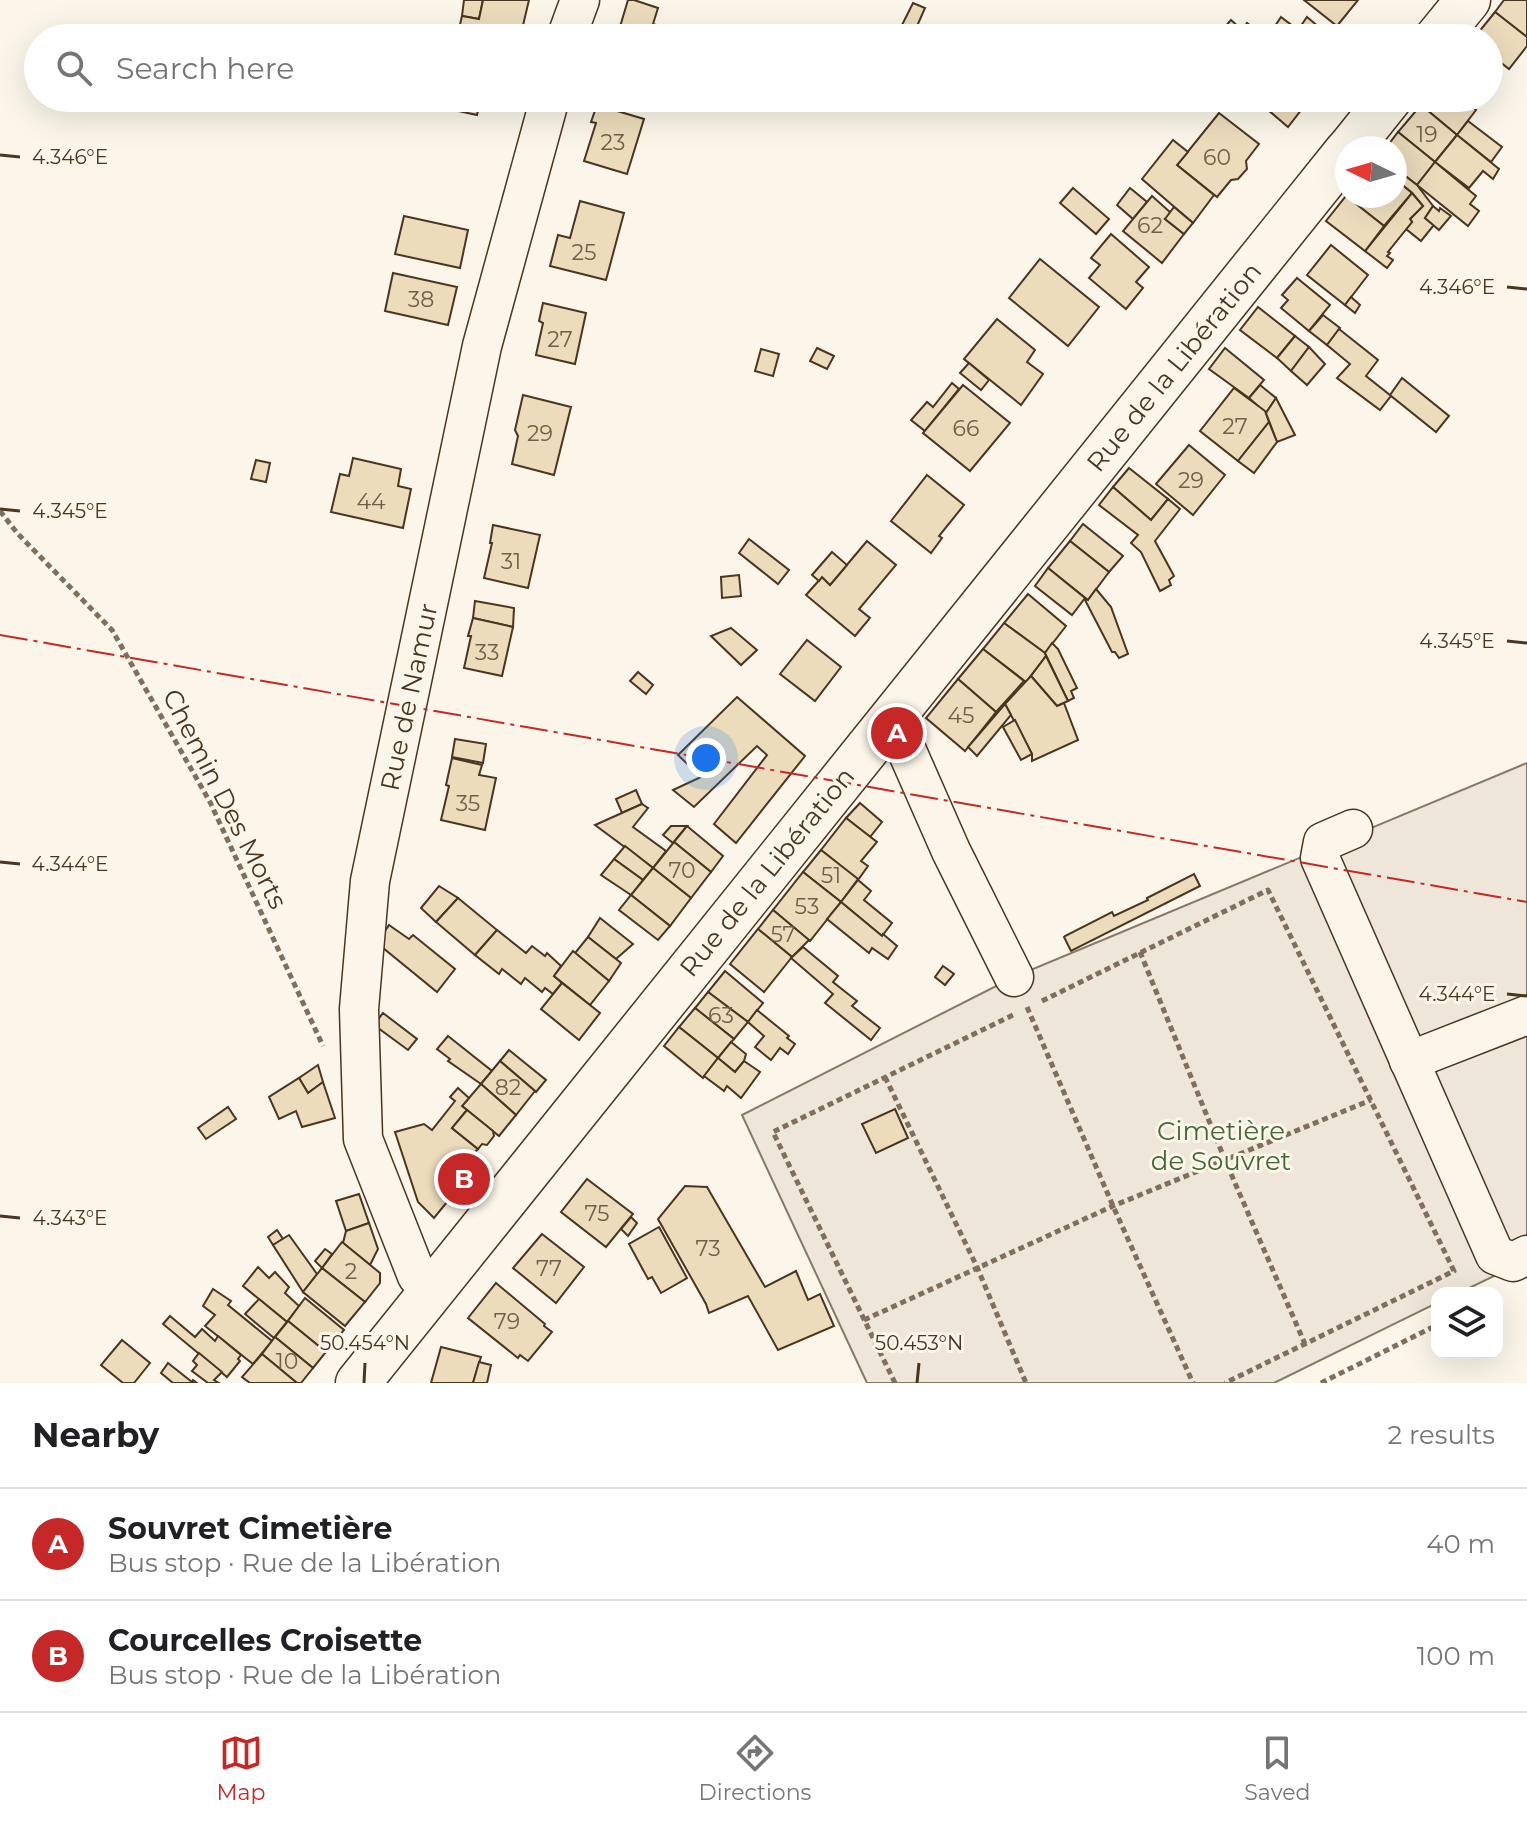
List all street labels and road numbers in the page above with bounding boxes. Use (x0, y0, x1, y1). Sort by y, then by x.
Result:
street label: Rue de la Libération (1080, 256, 1268, 478)
street label: Rue de Namur (374, 600, 444, 794)
street label: Chemin Des Morts (156, 684, 294, 914)
street label: Rue de la Libération (673, 761, 861, 983)

